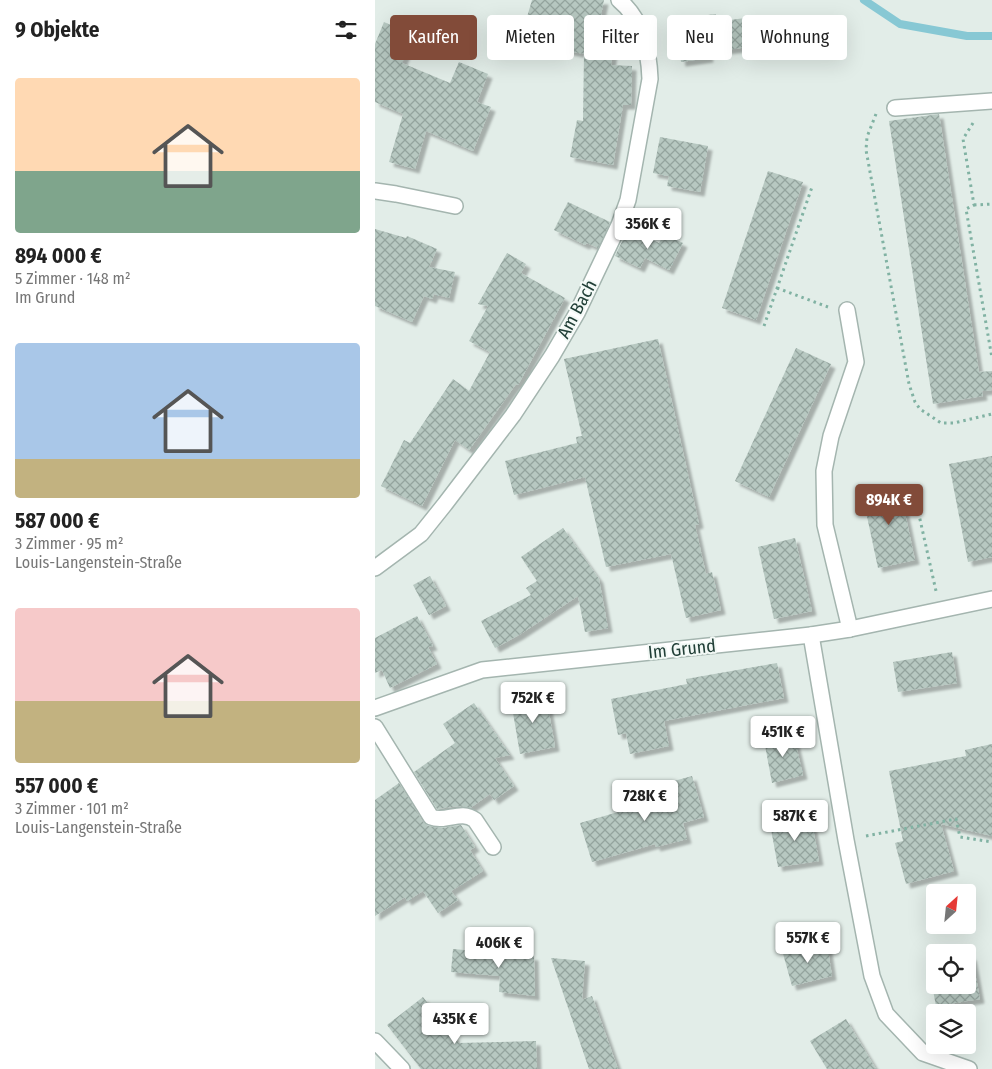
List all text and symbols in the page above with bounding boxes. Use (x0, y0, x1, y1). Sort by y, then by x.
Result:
chip: Kaufen (390, 15, 477, 60)
chip: Mieten (487, 15, 574, 60)
chip: Filter (584, 15, 657, 60)
chip: Neu (667, 15, 732, 60)
chip: Wohnung (742, 15, 847, 60)
icon: filters (332, 16, 360, 44)
text: 9 Objekte (15, 17, 99, 43)
icon: home (143, 111, 233, 201)
pin: 356K € (607, 208, 689, 250)
text: 356K € (626, 214, 671, 233)
text: 894 000 € (15, 243, 102, 269)
text: 5 Zimmer · 148 m² (15, 269, 130, 288)
street label: Am Bach (552, 276, 602, 342)
text: Im Grund (15, 288, 75, 307)
icon: home (143, 376, 233, 466)
pin: 894K € (848, 484, 930, 526)
text: 894K € (866, 490, 912, 509)
text: 587 000 € (15, 508, 99, 534)
text: 3 Zimmer · 95 m² (15, 534, 123, 553)
text: Louis-Langenstein-Straße (15, 553, 182, 572)
street label: Im Grund (647, 635, 717, 663)
icon: home (143, 641, 233, 731)
pin: 752K € (492, 682, 574, 724)
text: 752K € (512, 688, 554, 707)
pin: 451K € (742, 716, 824, 758)
text: 451K € (761, 722, 805, 741)
text: 557 000 € (15, 773, 98, 799)
pin: 728K € (604, 780, 686, 822)
text: 728K € (623, 786, 667, 805)
text: 3 Zimmer · 101 m² (15, 799, 129, 818)
pin: 587K € (754, 800, 836, 842)
text: 587K € (773, 806, 817, 825)
text: Louis-Langenstein-Straße (15, 818, 182, 837)
north arrow (926, 884, 976, 934)
map controls (926, 884, 976, 1054)
pin: 557K € (767, 922, 849, 964)
pin: 406K € (458, 926, 540, 969)
text: 557K € (786, 928, 830, 947)
text: 406K € (476, 933, 522, 952)
button: locate (926, 944, 976, 994)
pin: 435K € (414, 1002, 496, 1045)
button: layers (926, 1004, 976, 1054)
text: 435K € (433, 1009, 477, 1028)

